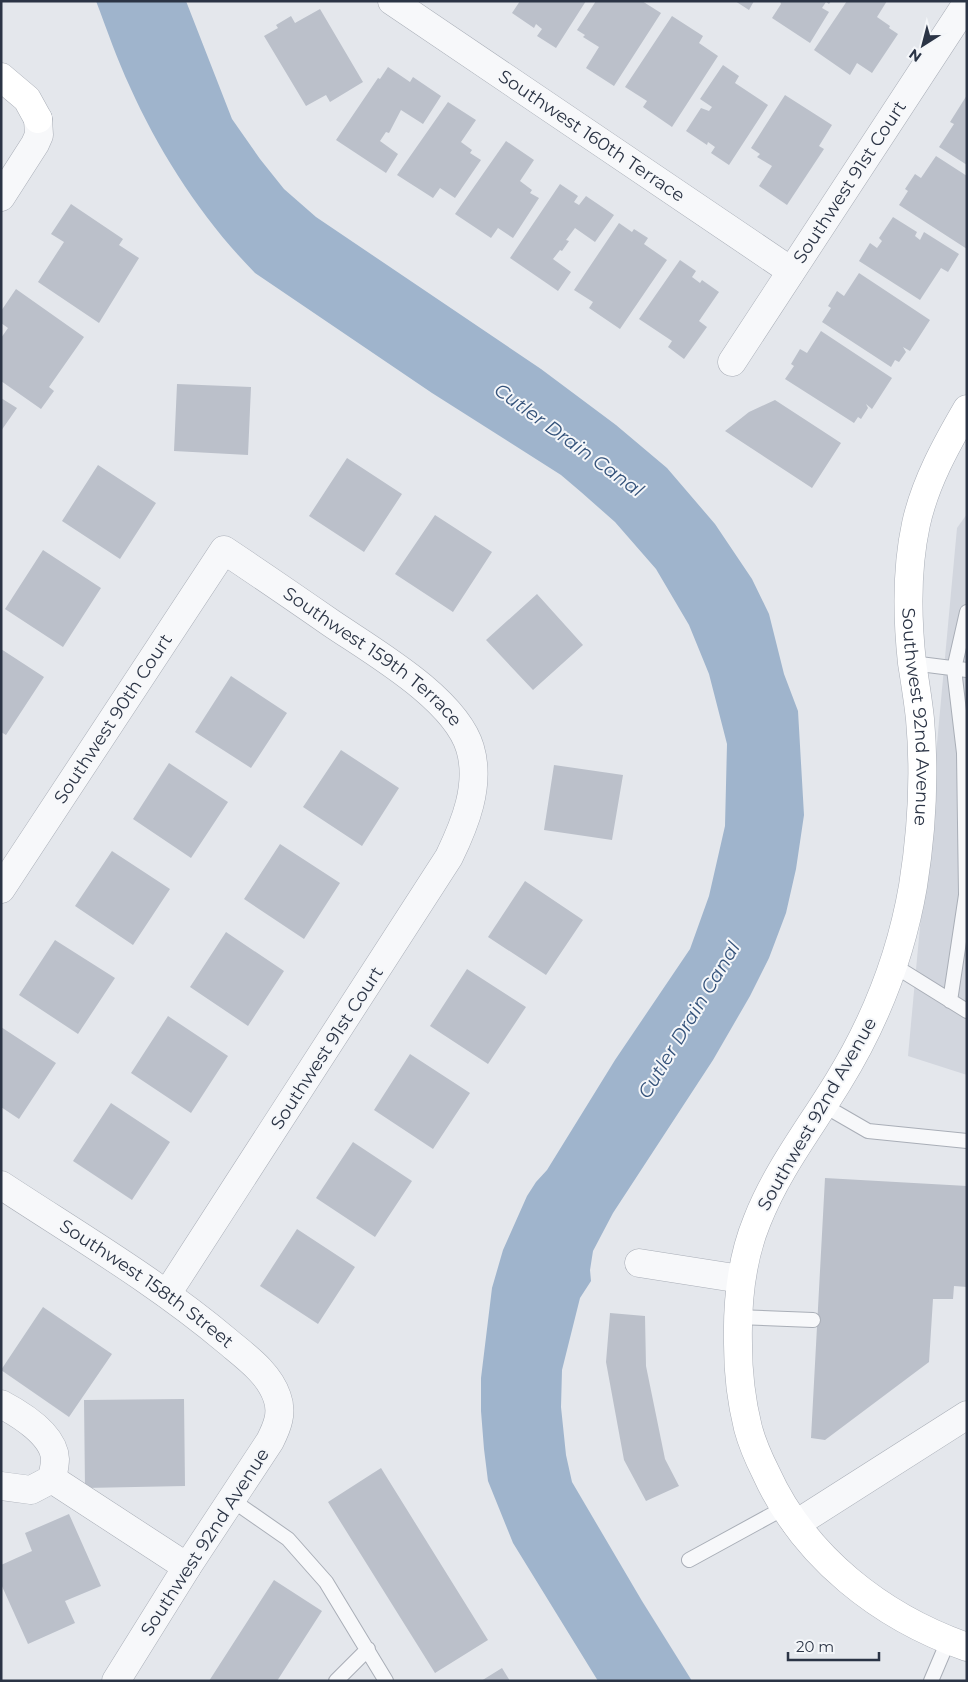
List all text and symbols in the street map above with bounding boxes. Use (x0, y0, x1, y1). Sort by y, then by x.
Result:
north arrow (898, 20, 948, 70)
text: N (905, 45, 925, 66)
street label: Southwest 160th Terrace (494, 65, 689, 207)
street label: Southwest 91st Court (789, 97, 911, 268)
water label: Cutler Drain Canal (490, 378, 649, 502)
street label: Southwest 159th Terrace (279, 582, 467, 731)
street label: Southwest 92nd Avenue (897, 607, 933, 827)
street label: Southwest 90th Court (49, 629, 177, 808)
water label: Cutler Drain Canal (633, 937, 745, 1103)
street label: Southwest 91st Court (266, 962, 388, 1134)
street label: Southwest 92nd Avenue (753, 1013, 881, 1214)
street label: Southwest 158th Street (55, 1215, 238, 1353)
street label: Southwest 92nd Avenue (136, 1444, 274, 1640)
scale bar (788, 1630, 879, 1662)
text: 20 m (796, 1637, 834, 1656)

